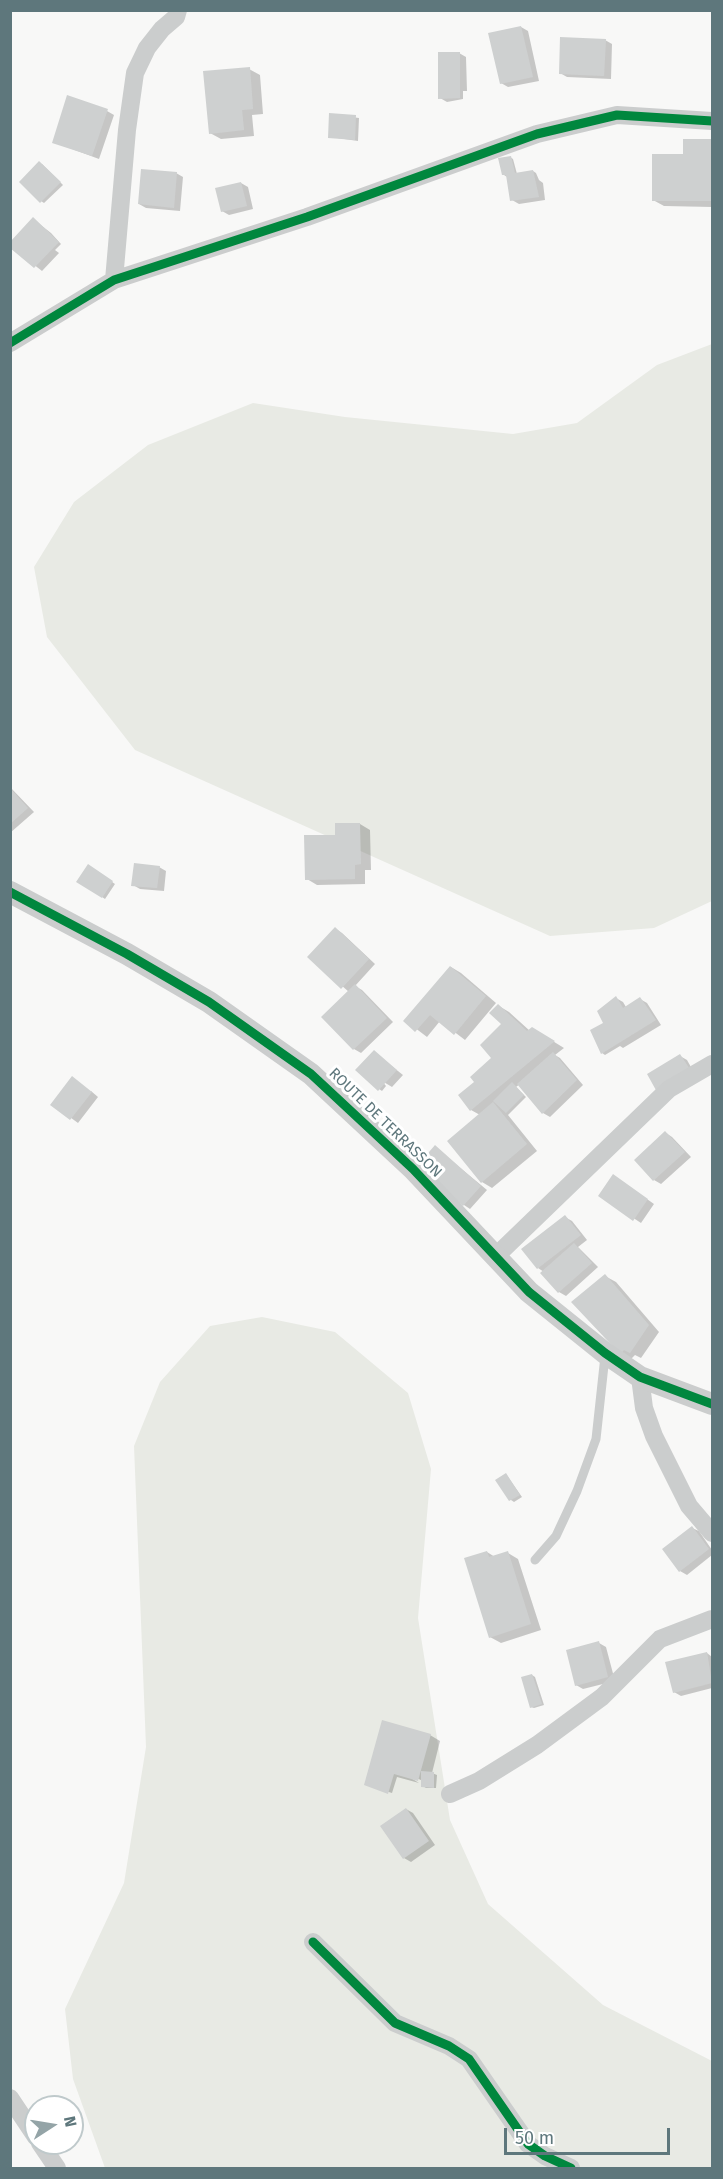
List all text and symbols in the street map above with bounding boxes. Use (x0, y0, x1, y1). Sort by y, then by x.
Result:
street label: ROUTE DE TERRASSON (325, 1064, 445, 1182)
north arrow (24, 2095, 84, 2155)
text: N (60, 2114, 81, 2129)
scale bar (507, 2116, 674, 2154)
text: 50 m (515, 2127, 554, 2149)

